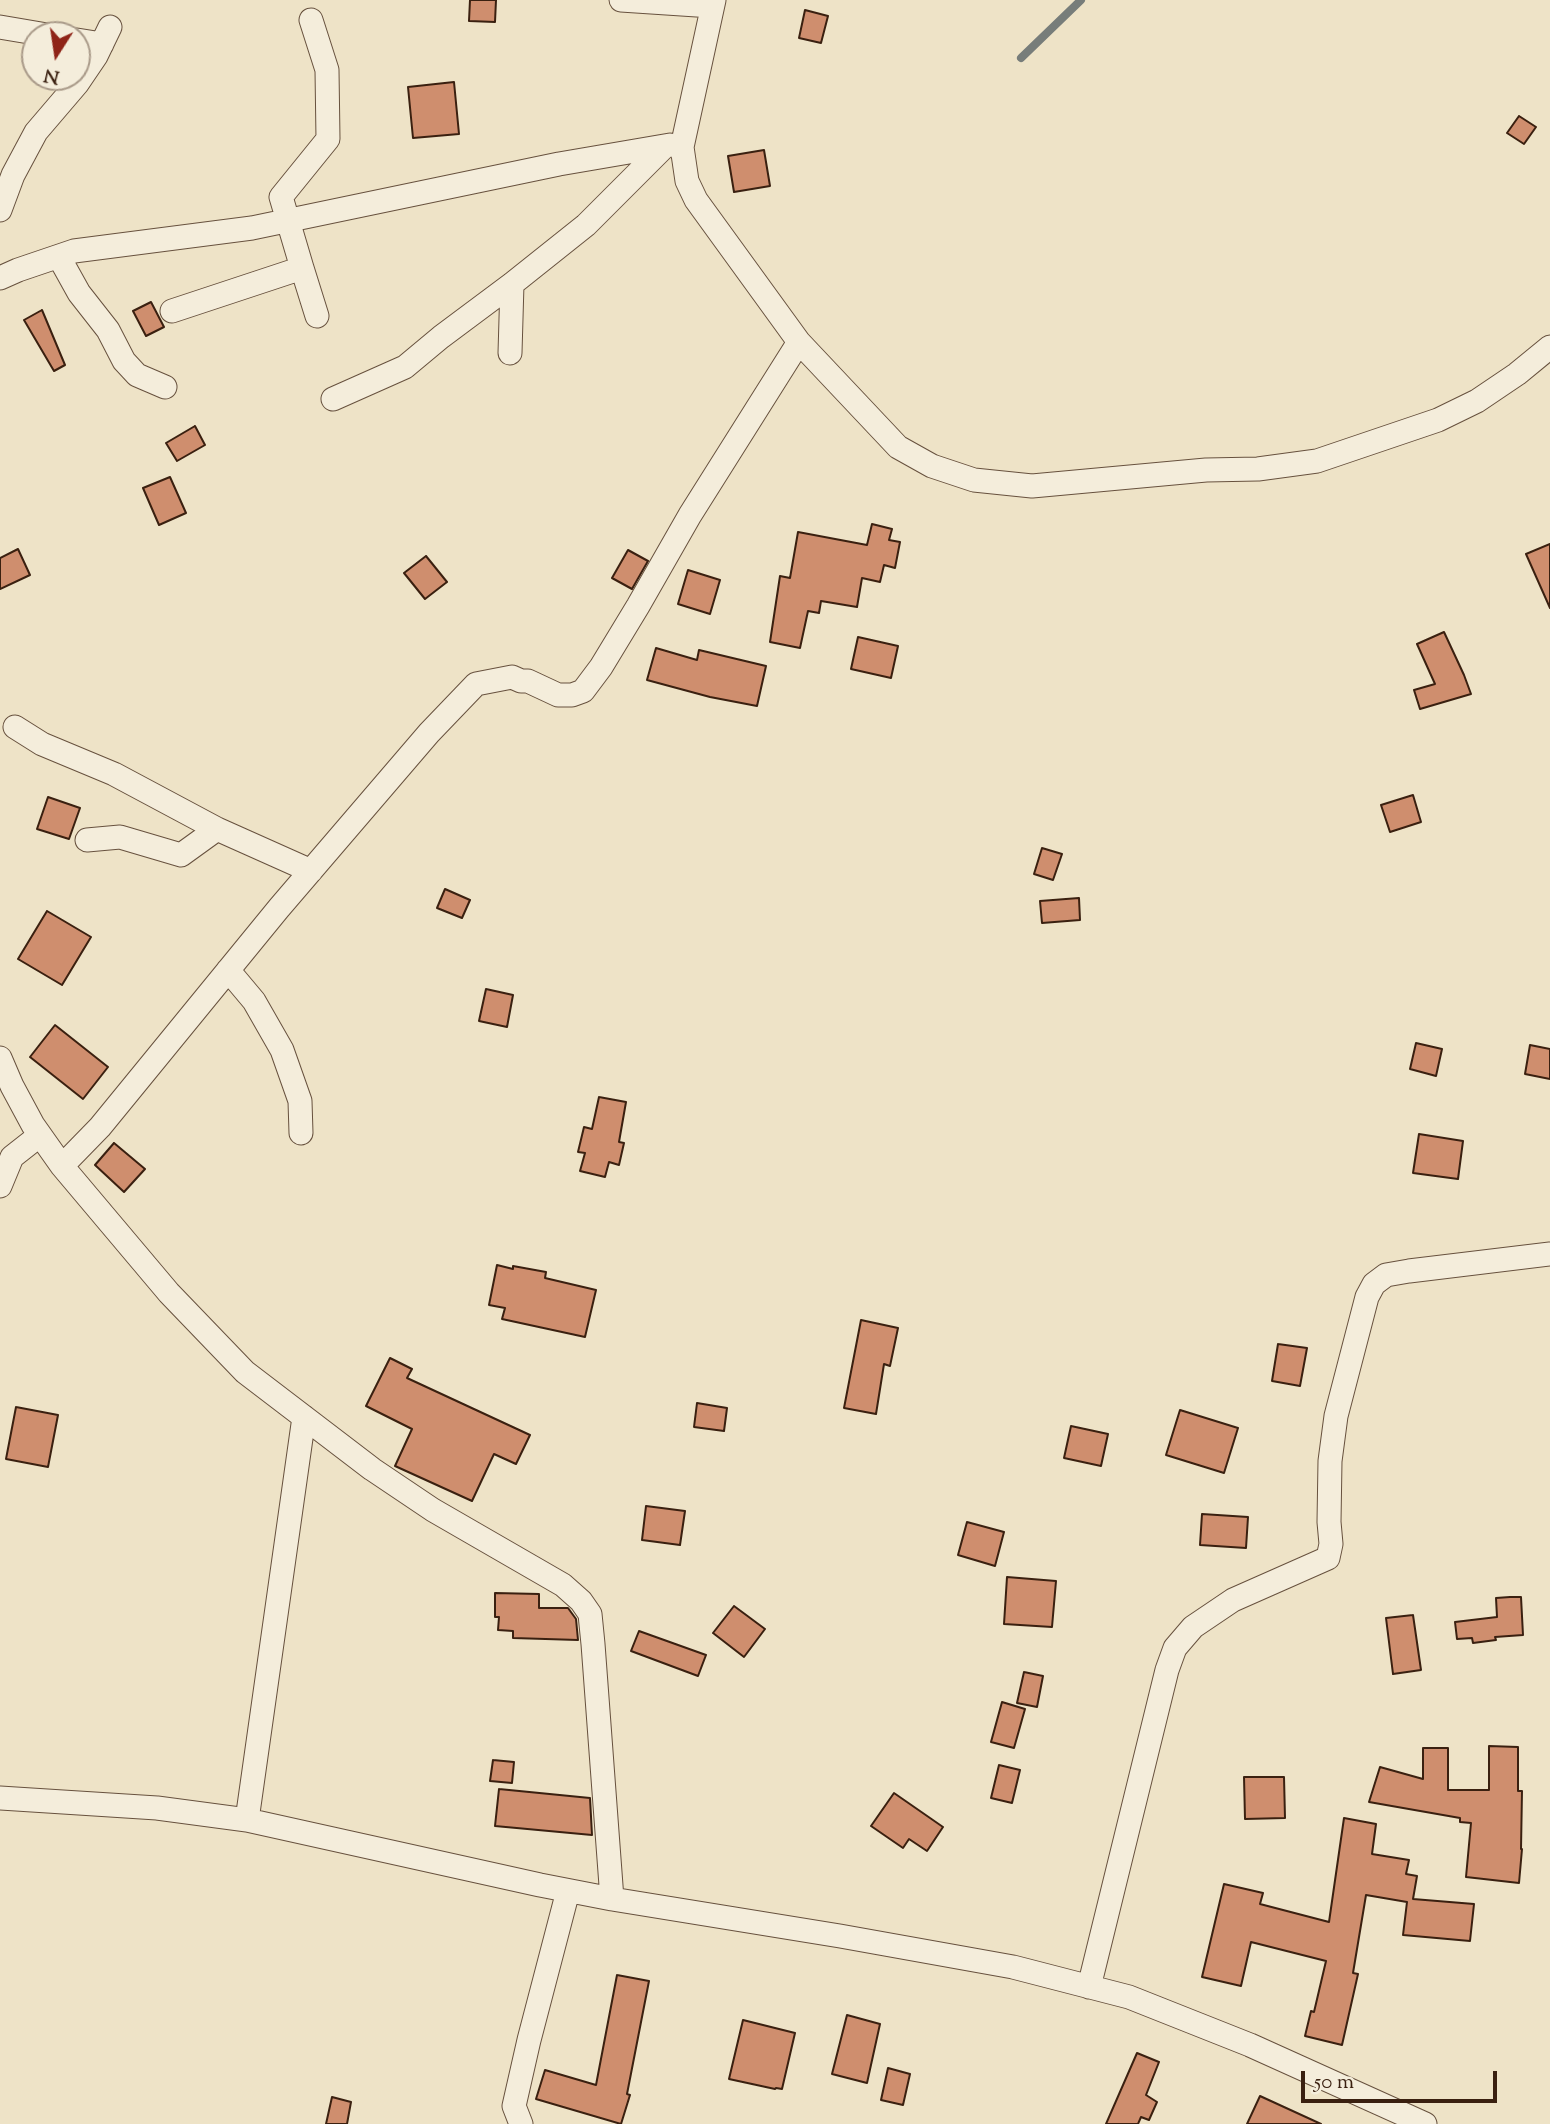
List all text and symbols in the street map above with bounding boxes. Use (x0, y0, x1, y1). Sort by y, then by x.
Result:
north arrow (21, 21, 91, 91)
text: N (42, 60, 62, 90)
scale bar (1305, 2058, 1501, 2102)
text: 50 m (1314, 2068, 1354, 2098)

